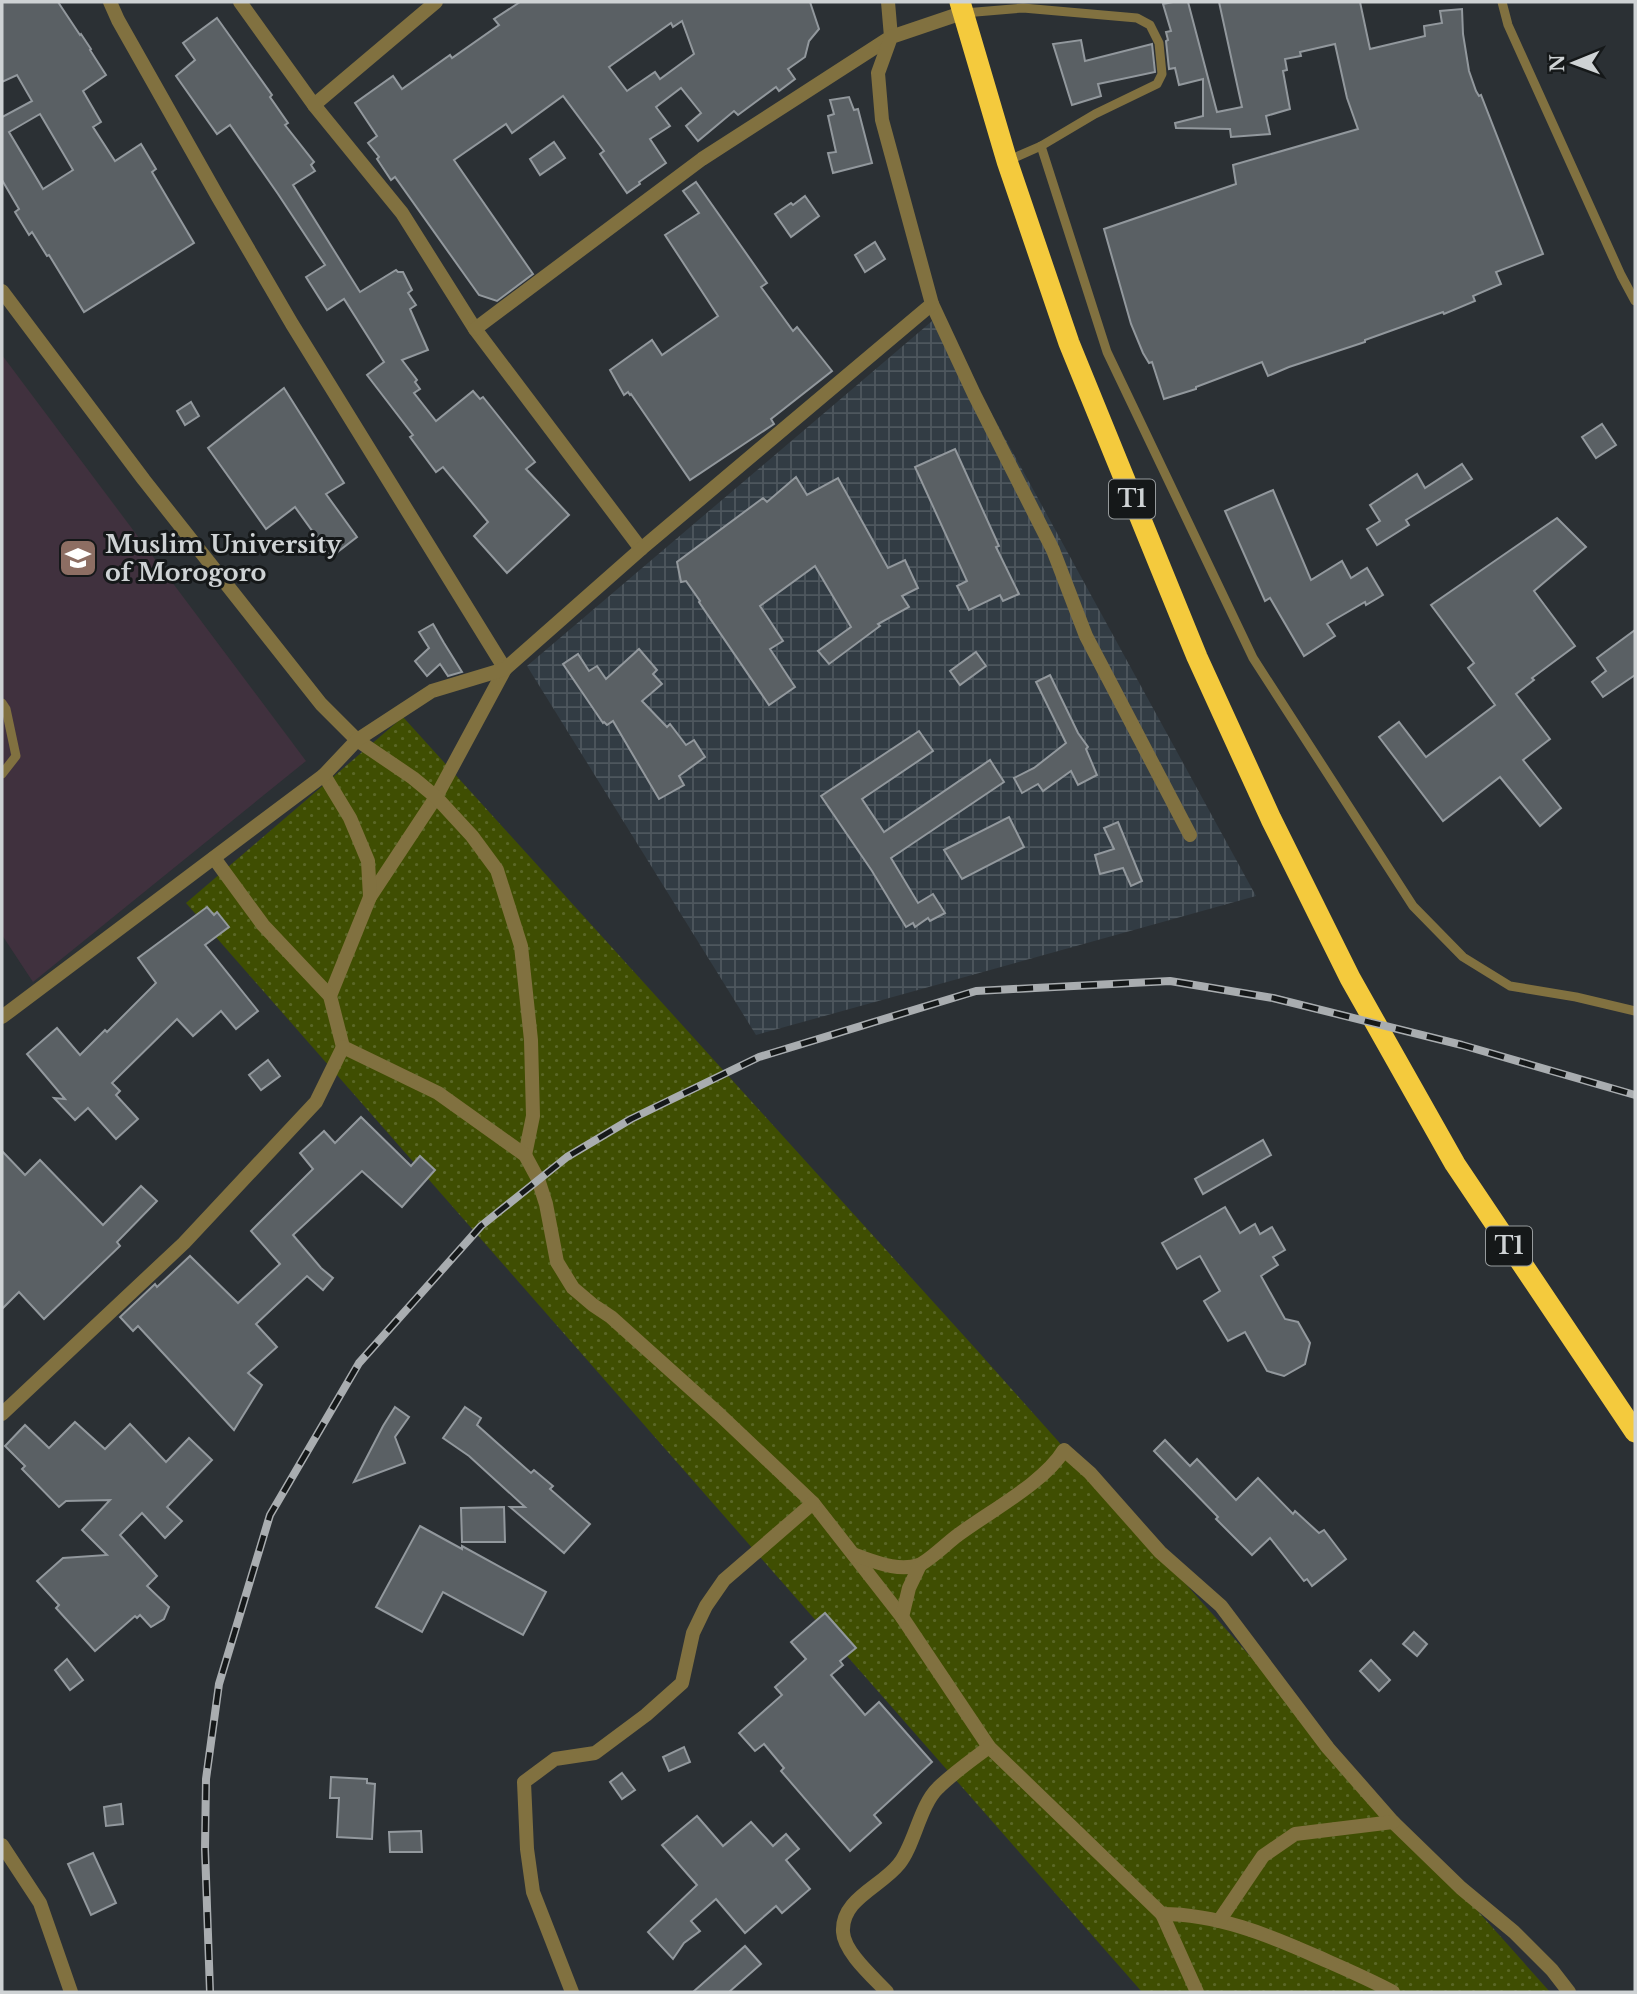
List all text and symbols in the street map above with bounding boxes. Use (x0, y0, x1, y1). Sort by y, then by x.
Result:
north arrow (1539, 28, 1609, 98)
text: N (1546, 54, 1569, 72)
road number: T1 (1109, 480, 1155, 519)
place label: Muslim University of Morogoro (105, 530, 342, 587)
school or university icon: Muslim University of Morogoro (57, 537, 99, 579)
road number: T1 (1486, 1226, 1532, 1266)

